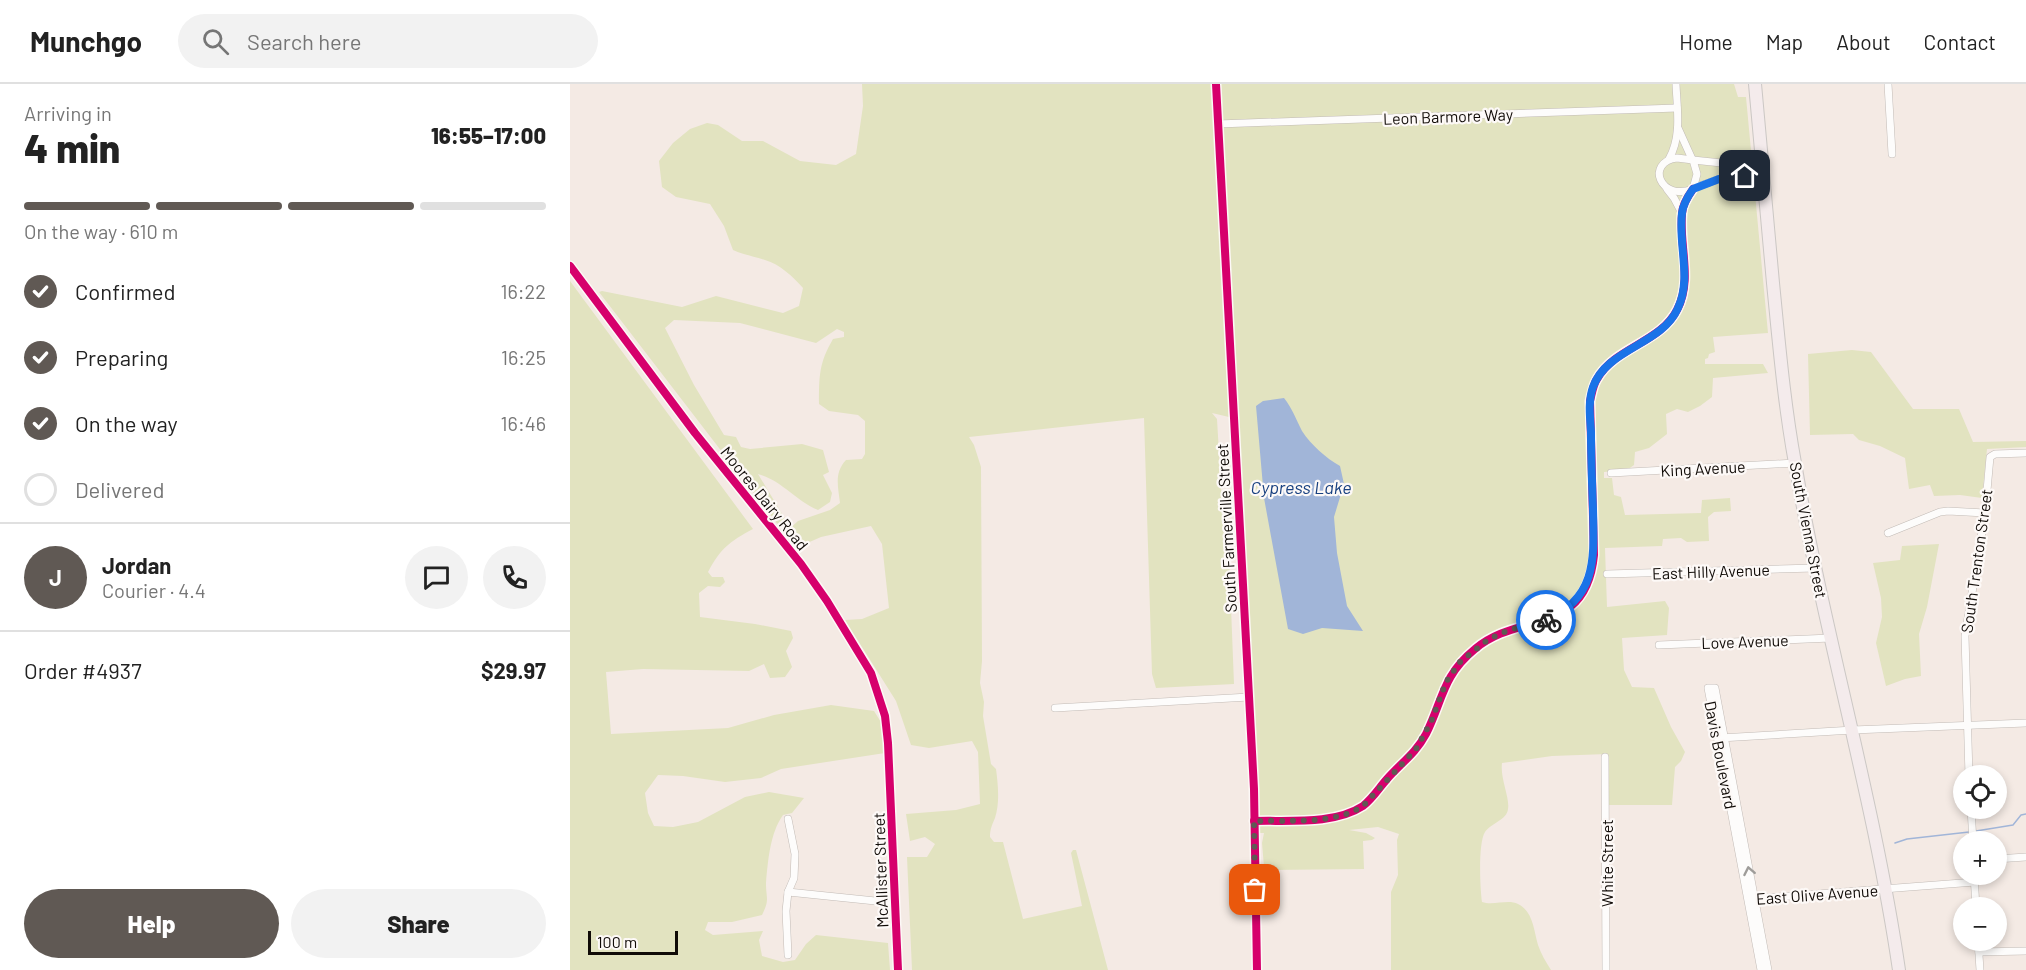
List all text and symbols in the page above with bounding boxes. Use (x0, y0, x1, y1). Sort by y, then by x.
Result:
search box (178, 14, 598, 68)
text: Munchgo (30, 24, 142, 58)
icon: search (199, 25, 232, 58)
text: Search here (247, 28, 361, 54)
text: Home (1679, 29, 1733, 54)
text: Map (1766, 29, 1803, 54)
text: About (1836, 29, 1891, 54)
text: Contact (1924, 29, 1996, 54)
text: Arriving in (24, 101, 112, 125)
street label: Leon Barmore Way (1383, 104, 1514, 128)
text: 16:55–17:00 (431, 122, 546, 148)
text: 4 min (24, 124, 120, 171)
pin (1719, 150, 1770, 201)
icon: home (1728, 159, 1761, 192)
text: On the way · 610 m (24, 219, 178, 243)
icon: check (24, 275, 57, 308)
text: Confirmed (75, 278, 175, 304)
text: 16:22 (500, 279, 546, 303)
icon: check (24, 341, 57, 374)
text: Preparing (75, 344, 168, 370)
text: 16:25 (501, 345, 546, 369)
icon: check (24, 407, 57, 440)
text: On the way (75, 410, 178, 436)
text: 16:46 (501, 411, 546, 435)
street label: Moores Dairy Road (717, 442, 813, 554)
street label: South Farmerville Street (1212, 443, 1240, 613)
street label: King Avenue (1660, 456, 1746, 480)
street label: South Vienna Street (1786, 460, 1832, 600)
text: Delivered (75, 476, 164, 502)
water label: Cypress Lake (1251, 476, 1351, 498)
street label: South Trenton Street (1956, 488, 1996, 634)
button: chat (405, 546, 468, 609)
button: phone (483, 546, 546, 609)
text: Jordan (102, 552, 171, 578)
street label: East Hilly Avenue (1652, 559, 1770, 583)
text: J (49, 564, 62, 590)
text: Courier · 4.4 (102, 578, 206, 602)
courier (1516, 590, 1576, 650)
icon: bike (1530, 604, 1563, 637)
street label: Love Avenue (1701, 630, 1789, 652)
text: Order #4937 (24, 657, 142, 683)
text: $29.97 (481, 657, 546, 683)
street label: Davis Boulevard (1701, 699, 1741, 811)
map controls (1953, 765, 2007, 951)
button: locate (1953, 765, 2007, 819)
street label: McAllister Street (868, 812, 892, 928)
street label: White Street (1597, 819, 1616, 907)
button: + (1953, 831, 2007, 885)
pin (1229, 864, 1280, 915)
one-way arrow (1743, 867, 1756, 877)
icon: bag (1238, 873, 1271, 906)
street label: East Olive Avenue (1755, 880, 1879, 908)
button: Help (24, 889, 279, 958)
button: Share (291, 889, 546, 958)
button: − (1953, 897, 2007, 951)
scale bar (588, 928, 678, 956)
text: 100 m (597, 932, 637, 951)

